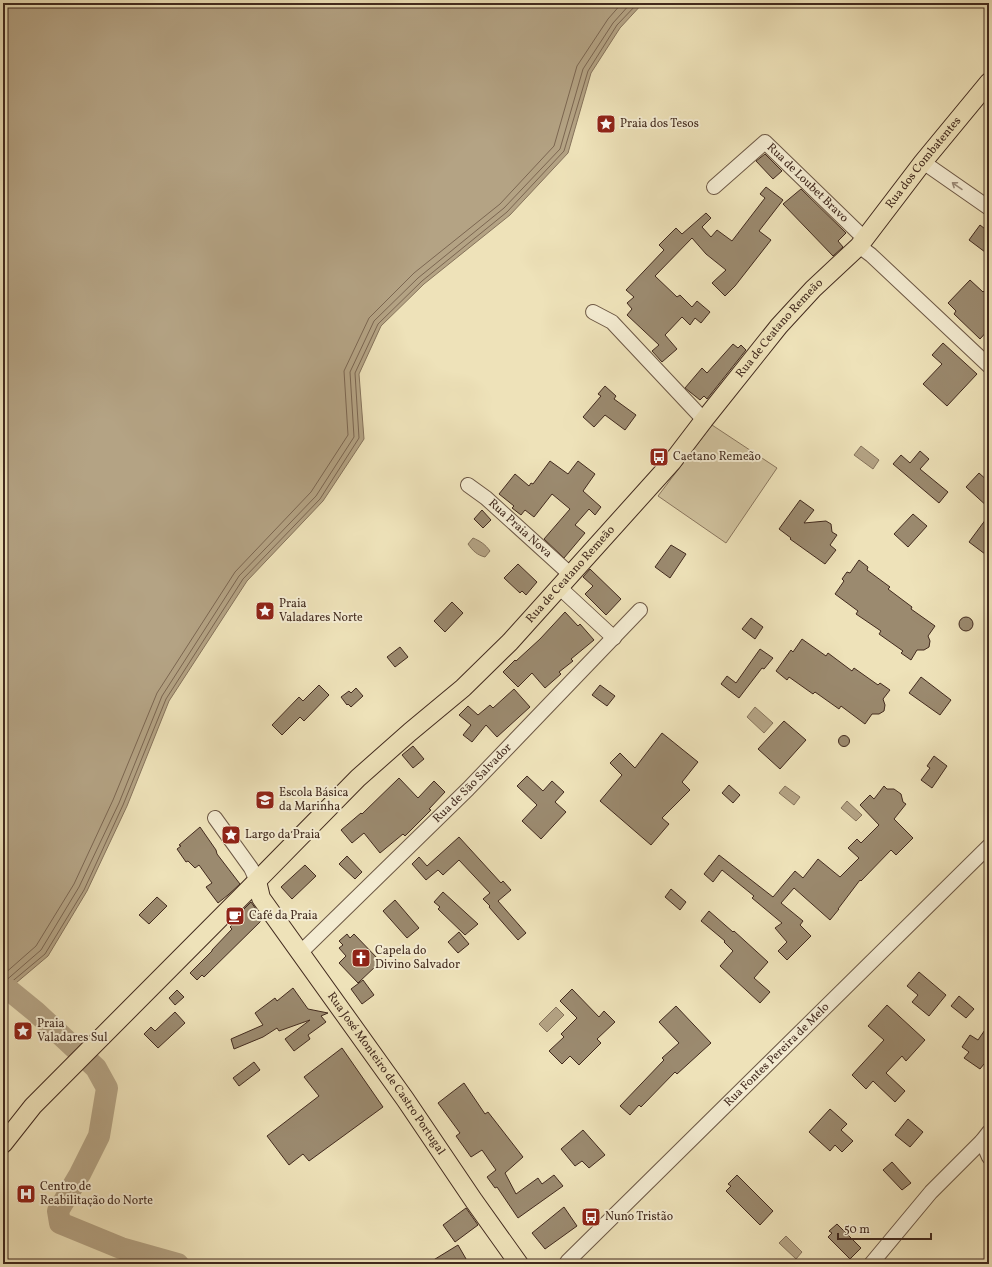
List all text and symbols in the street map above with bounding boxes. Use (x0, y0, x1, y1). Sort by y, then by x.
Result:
place icon: Praia dos Tesos (595, 113, 617, 135)
street label: Rua dos Combatentes (882, 113, 965, 212)
place label: Praia dos Tesos (620, 116, 699, 132)
street label: Rua de Loubet Bravo (763, 140, 852, 226)
one-way arrow (952, 182, 963, 190)
street label: Rua de Ceatano Remeão (732, 275, 827, 381)
bus stop icon: Caetano Remeão (648, 446, 670, 468)
place label: Caetano Remeão (673, 449, 761, 465)
street label: Rua Praia Nova (485, 496, 555, 562)
street label: Rua de Ceatano Remeão (523, 522, 619, 627)
place label: Praia Valadares Norte (279, 596, 363, 626)
place icon: Praia Valadares Norte (254, 600, 276, 622)
street label: Rua de São Salvador (430, 740, 516, 827)
place label: Escola Básica da Marinha (279, 785, 349, 815)
school or university icon: Escola Básica da Marinha (254, 789, 276, 811)
place icon: Largo da Praia (220, 824, 242, 846)
place label: Largo da Praia (245, 827, 320, 843)
cafe icon: Café da Praia (224, 905, 246, 927)
place label: Café da Praia (249, 908, 318, 924)
place label: Capela do Divino Salvador (375, 943, 460, 973)
church icon: Capela do Divino Salvador (350, 947, 372, 969)
street label: Rua José Monteiro de Castro Portugal (323, 989, 449, 1159)
street label: Rua Fontes Pereira de Melo (721, 999, 833, 1111)
place label: Praia Valadares Sul (37, 1016, 108, 1046)
place icon: Praia Valadares Sul (12, 1020, 34, 1042)
place label: Centro de Reabilitação do Norte (40, 1179, 153, 1209)
hospital icon: Centro de Reabilitação do Norte (15, 1183, 37, 1205)
bus stop icon: Nuno Tristão (580, 1206, 602, 1228)
place label: Nuno Tristão (605, 1209, 673, 1225)
scale bar (838, 1215, 931, 1241)
text: 50 m (844, 1222, 870, 1238)

